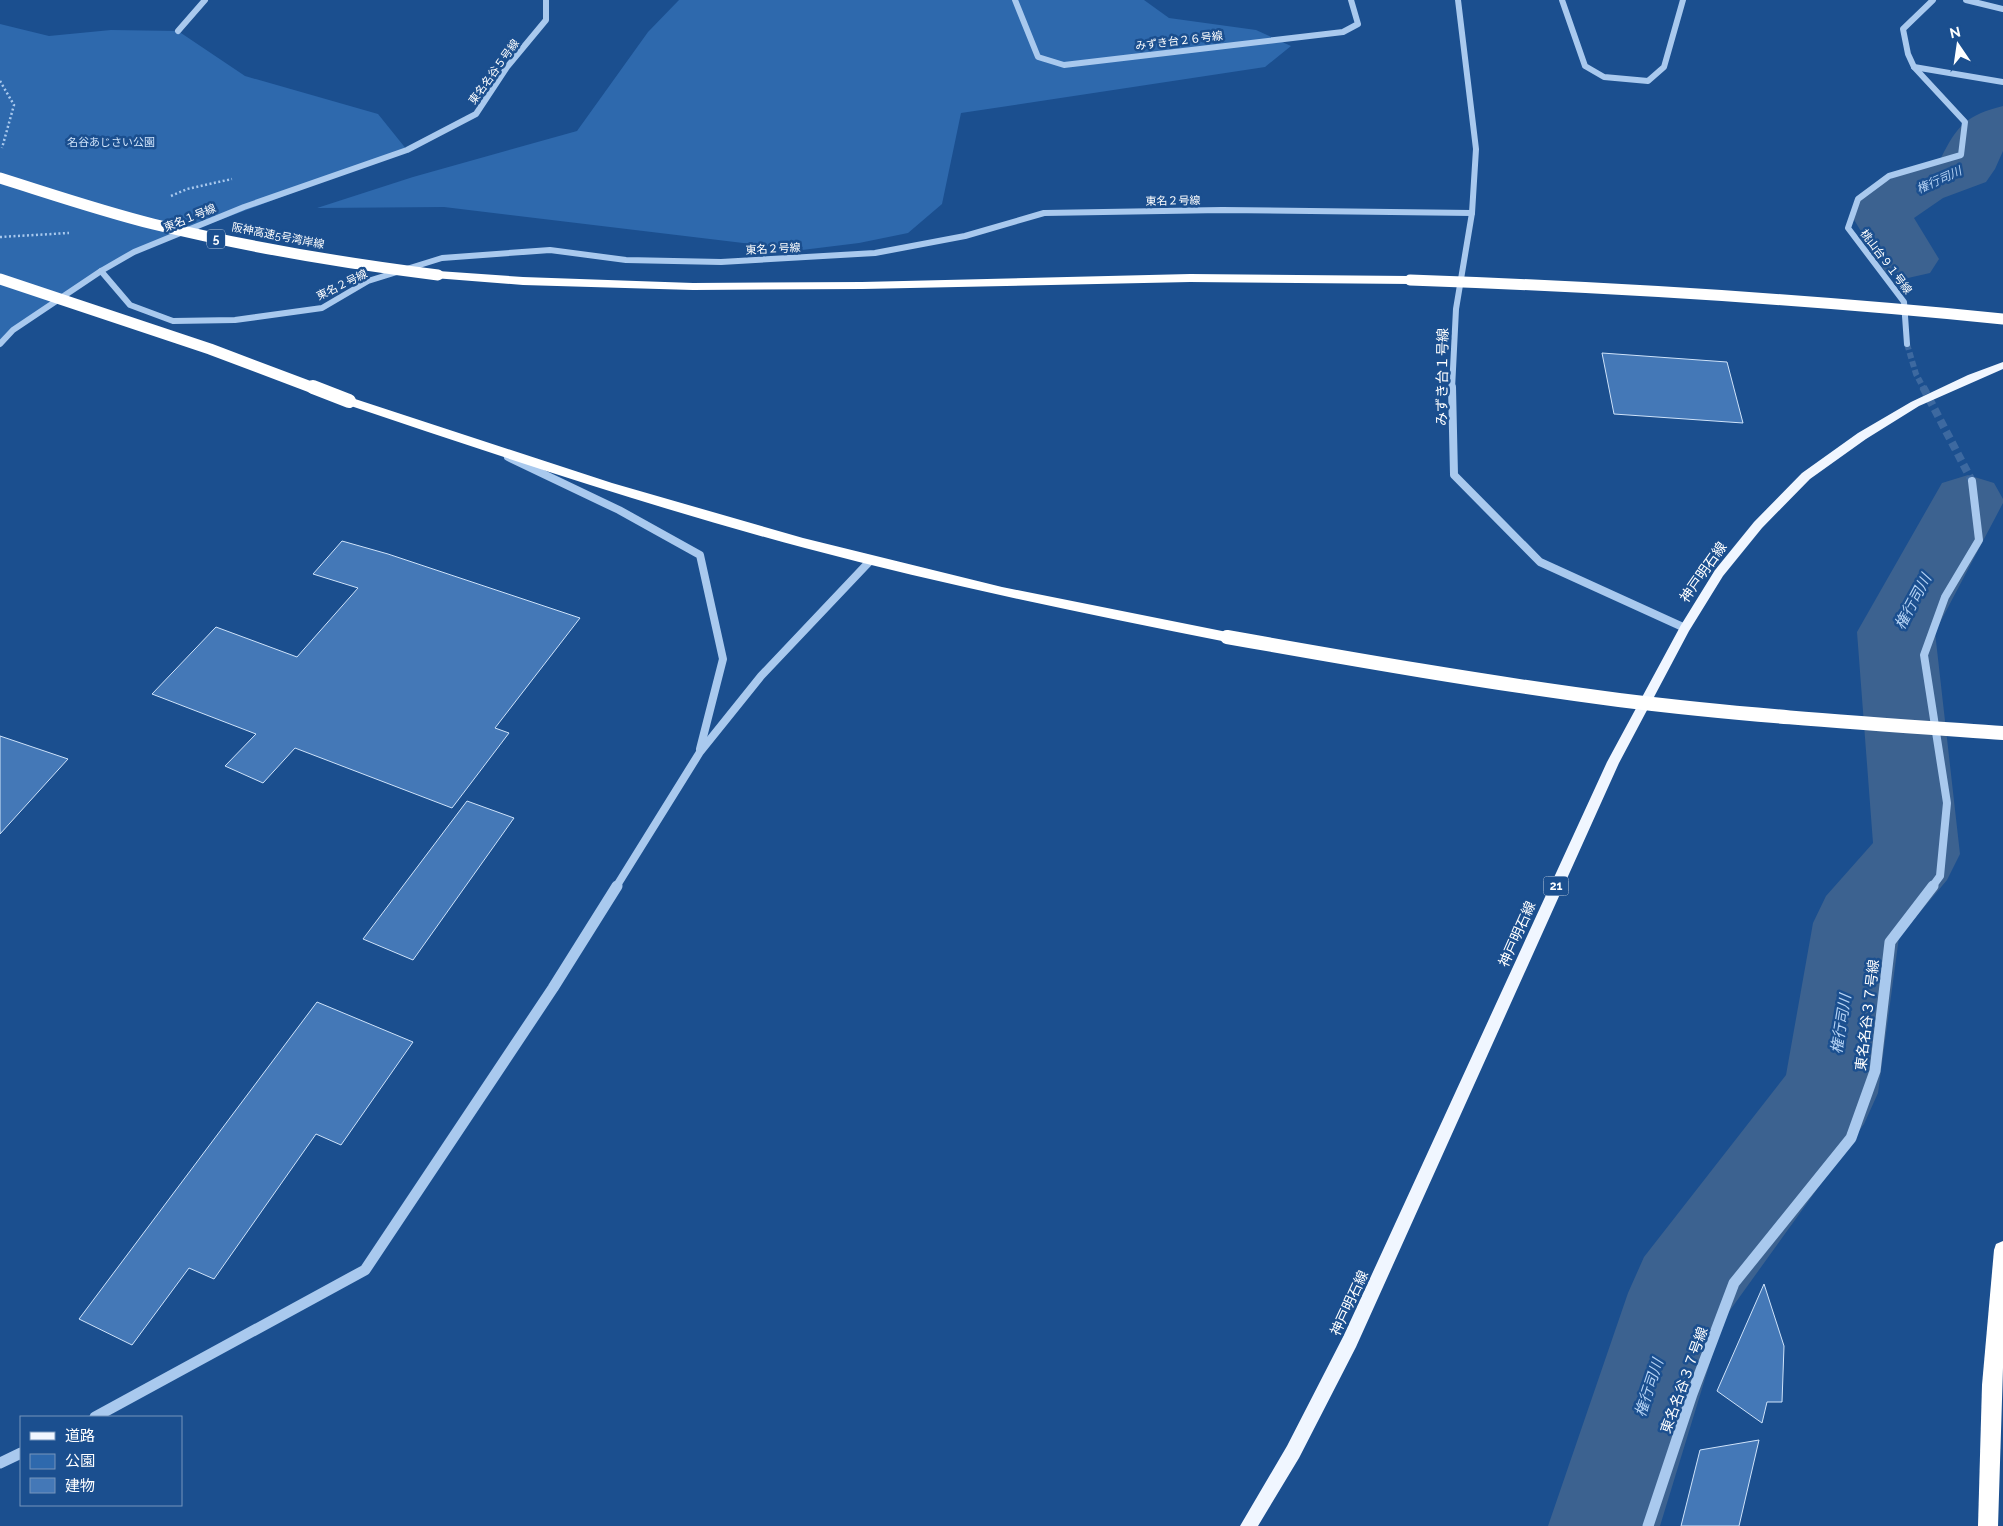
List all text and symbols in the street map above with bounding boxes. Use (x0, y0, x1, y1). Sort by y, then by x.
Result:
north arrow (1933, 20, 1983, 70)
text: N (1948, 23, 1962, 41)
street label: みずき台２６号線 (1135, 29, 1223, 53)
street label: 東名名谷５号線 (466, 37, 522, 107)
park label: 名谷あじさい公園 (67, 136, 155, 149)
water label: 権行司川 (1914, 163, 1966, 196)
street label: 東名２号線 (1145, 194, 1201, 208)
street label: 東名１号線 (162, 202, 218, 234)
street label: 阪神高速5号湾岸線 (231, 221, 325, 251)
street label: 桃山台９１号線 (1858, 227, 1914, 297)
road number: 5 (207, 230, 225, 248)
street label: 東名２号線 (745, 241, 801, 257)
street label: 東名２号線 (314, 267, 370, 303)
street label: みずき台１号線 (1433, 328, 1451, 426)
street label: 神戸明石線 (1676, 539, 1730, 605)
water label: 権行司川 (1891, 570, 1936, 633)
road number: 21 (1544, 876, 1568, 896)
street label: 神戸明石線 (1495, 899, 1539, 969)
street label: 東名名谷３７号線 (1852, 958, 1882, 1072)
water label: 権行司川 (1827, 991, 1855, 1055)
street label: 神戸明石線 (1327, 1268, 1371, 1338)
street label: 東名名谷３７号線 (1657, 1325, 1711, 1435)
water label: 権行司川 (1631, 1355, 1667, 1419)
legend (20, 1416, 182, 1506)
text: 道路 (65, 1427, 95, 1445)
text: 公園 (65, 1452, 95, 1470)
text: 建物 (65, 1477, 95, 1495)

